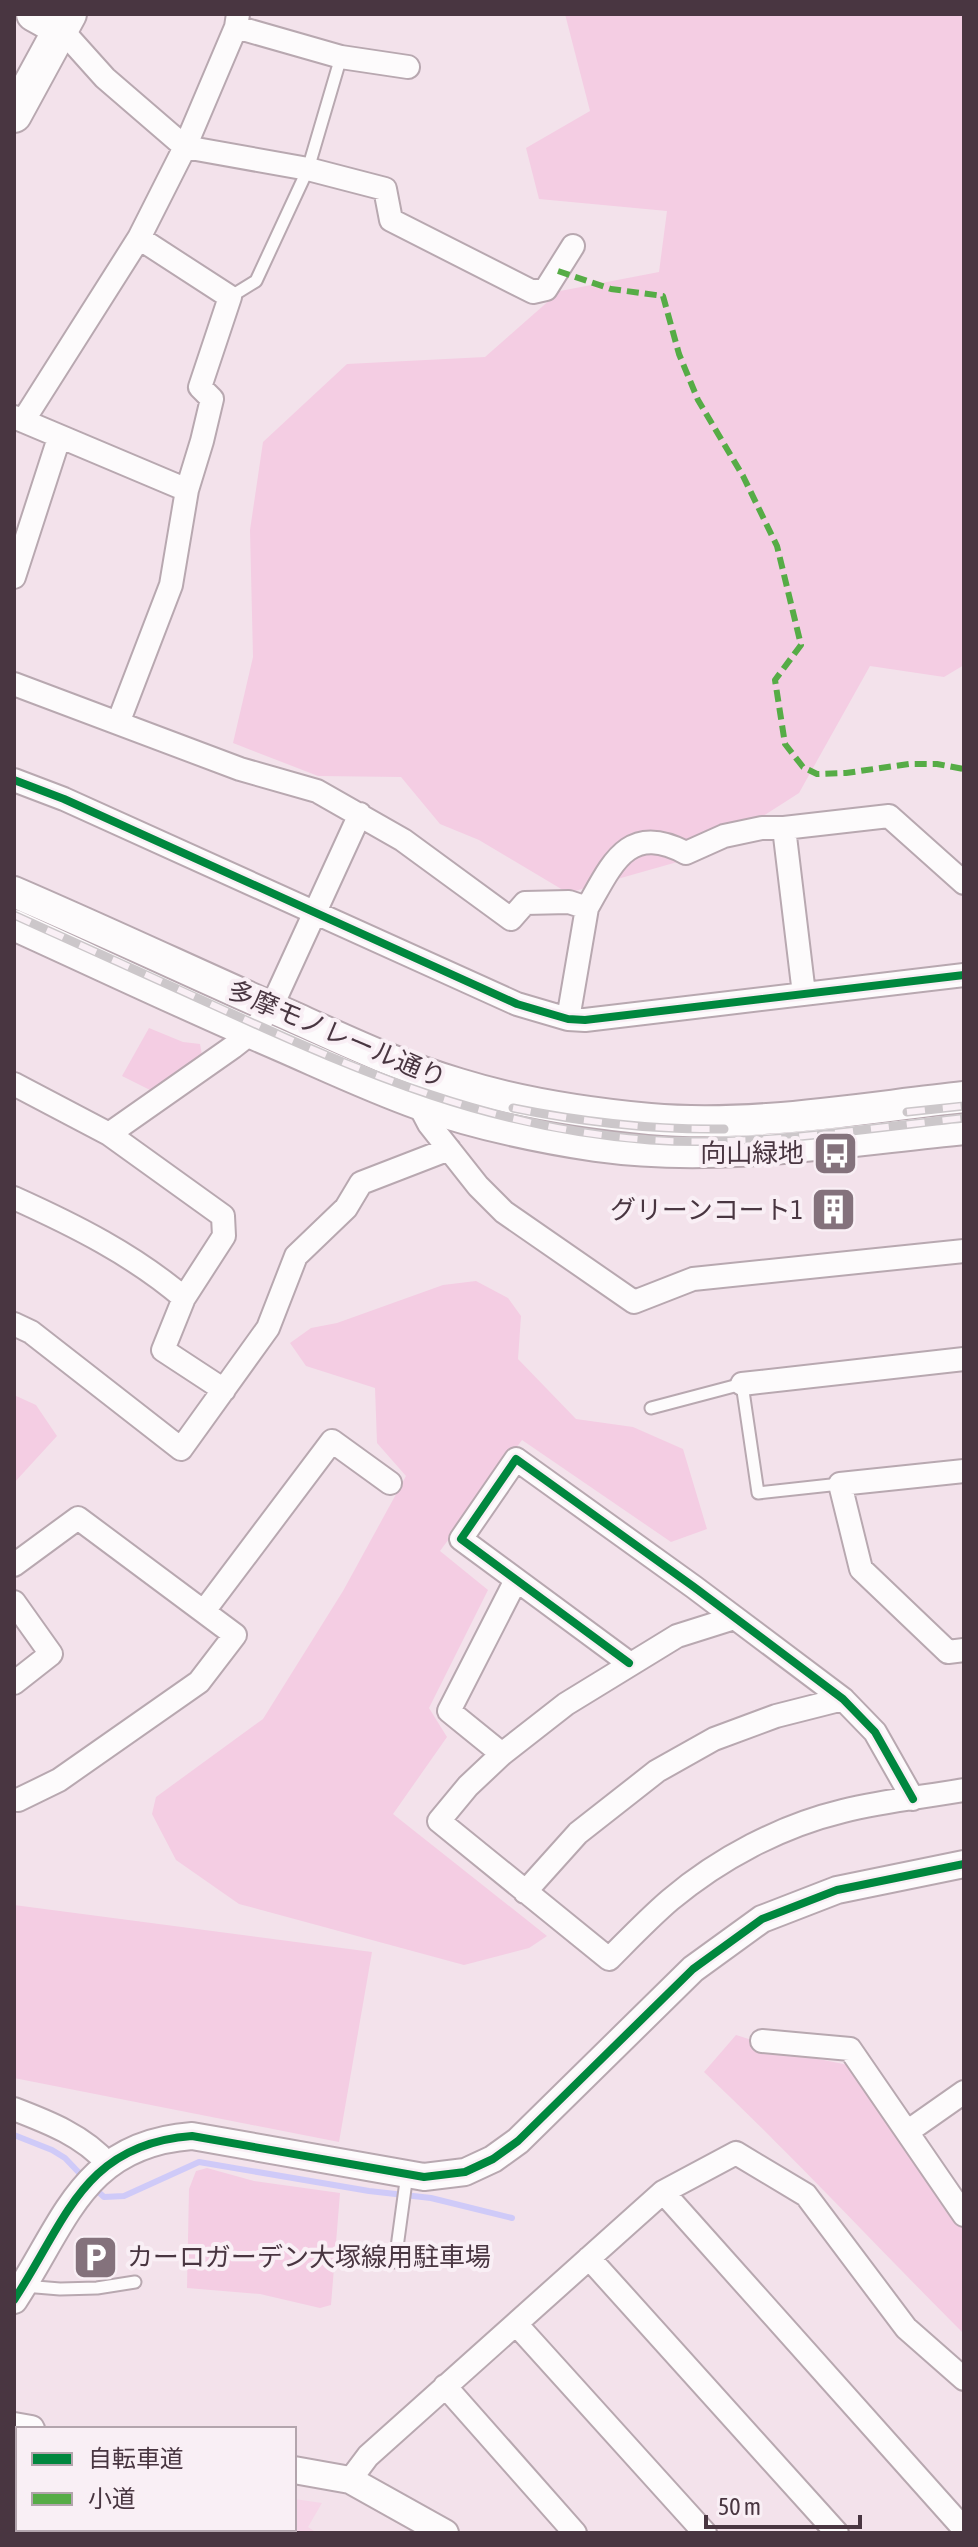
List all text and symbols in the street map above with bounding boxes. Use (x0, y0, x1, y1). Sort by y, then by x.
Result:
street label: 多摩モノレール通り (223, 974, 451, 1094)
bus stop icon: 向山緑地 (811, 1129, 859, 1177)
place label: 向山緑地 (700, 1138, 804, 1168)
building icon: グリーンコート1 (810, 1186, 858, 1234)
place label: グリーンコート1 (610, 1195, 803, 1225)
parking icon: カーロガーデン大塚線用駐車場 (72, 2233, 120, 2281)
place label: カーロガーデン大塚線用駐車場 (127, 2242, 491, 2272)
legend (16, 2427, 296, 2531)
text: 自転車道 (88, 2445, 184, 2472)
scale bar (706, 2479, 860, 2529)
text: 小道 (88, 2485, 136, 2512)
text: 50 m (718, 2493, 761, 2520)

